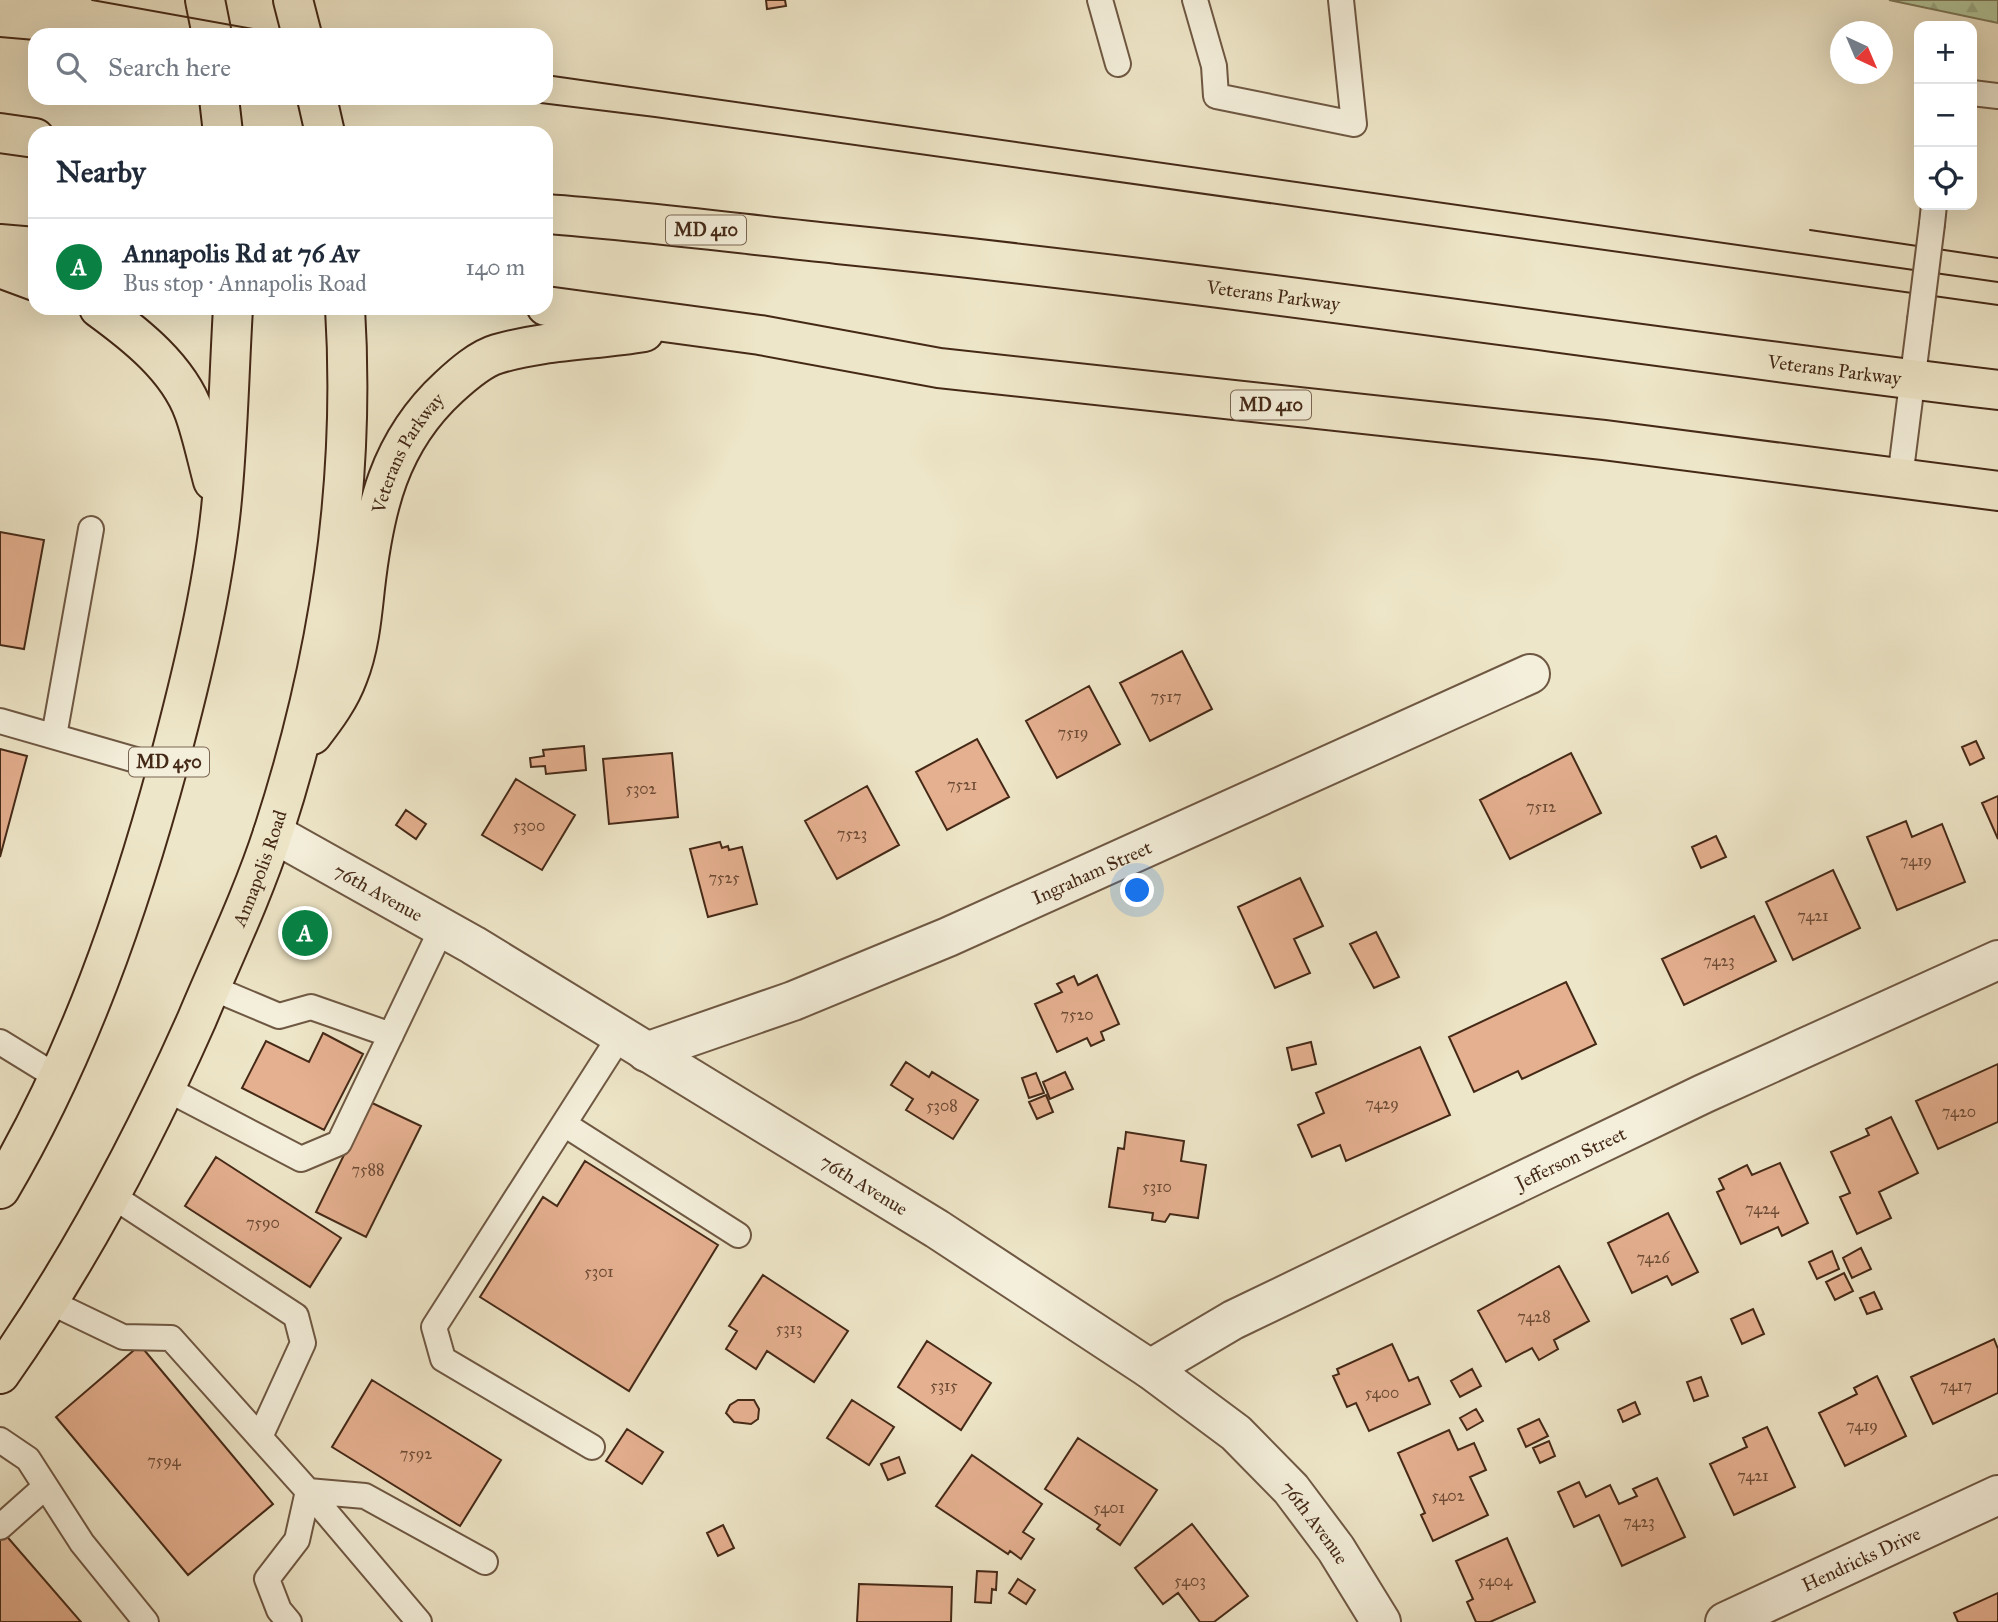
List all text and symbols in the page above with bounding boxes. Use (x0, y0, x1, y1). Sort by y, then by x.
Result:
north arrow (1830, 21, 1893, 84)
map controls (1914, 21, 1977, 210)
button: + (1914, 21, 1977, 84)
search box (28, 28, 553, 105)
icon: search (52, 48, 90, 86)
text: Search here (108, 51, 231, 83)
button: − (1914, 84, 1977, 147)
button: locate (1914, 147, 1977, 210)
text: Nearby (56, 154, 146, 190)
road number: MD 410 (666, 215, 746, 244)
text: Annapolis Rd at 76 Av (123, 237, 359, 269)
text: A (71, 253, 87, 281)
text: 140 m (465, 253, 525, 281)
text: Bus stop · Annapolis Road (123, 269, 367, 297)
street label: Veterans Parkway (1204, 275, 1343, 316)
street label: Veterans Parkway (1765, 350, 1904, 390)
street label: Veterans Parkway (367, 387, 450, 517)
road number: MD 410 (1231, 390, 1311, 419)
house number: 7517 (1151, 687, 1181, 706)
house number: 7519 (1058, 723, 1088, 742)
road number: MD 450 (129, 748, 209, 776)
house number: 7521 (947, 775, 977, 794)
house number: 5302 (625, 779, 657, 798)
house number: 7512 (1526, 797, 1556, 816)
street label: Annapolis Road (227, 807, 292, 931)
house number: 5300 (513, 816, 545, 835)
house number: 7523 (837, 824, 867, 843)
street label: Ingraham Street (1029, 835, 1155, 909)
house number: 7419 (1900, 851, 1932, 870)
street label: 76th Avenue (330, 859, 427, 927)
house number: 7525 (708, 868, 740, 887)
your location (1120, 873, 1154, 907)
house number: 7421 (1797, 906, 1829, 925)
pin: A (282, 907, 328, 959)
house number: 7423 (1703, 951, 1735, 970)
house number: 7520 (1060, 1005, 1094, 1024)
house number: 7429 (1365, 1094, 1399, 1113)
house number: 5308 (926, 1096, 958, 1115)
house number: 7420 (1942, 1102, 1976, 1121)
street label: Jefferson Street (1510, 1122, 1630, 1196)
street label: 76th Avenue (816, 1149, 912, 1220)
house number: 7588 (352, 1160, 385, 1179)
house number: 5310 (1142, 1177, 1172, 1196)
house number: 7424 (1745, 1199, 1780, 1218)
house number: 7590 (246, 1213, 280, 1232)
house number: 7426 (1636, 1248, 1670, 1267)
house number: 5301 (584, 1262, 614, 1281)
house number: 7428 (1517, 1307, 1551, 1326)
house number: 5313 (776, 1319, 802, 1338)
house number: 5315 (930, 1376, 958, 1395)
house number: 7417 (1940, 1376, 1972, 1395)
house number: 5400 (1365, 1383, 1399, 1402)
house number: 7419 (1846, 1416, 1878, 1435)
house number: 7592 (400, 1444, 432, 1463)
house number: 7594 (147, 1451, 182, 1470)
house number: 7421 (1737, 1466, 1769, 1485)
street label: 76th Avenue (1277, 1476, 1353, 1568)
house number: 5402 (1431, 1486, 1465, 1505)
house number: 5401 (1093, 1498, 1125, 1517)
house number: 7423 (1623, 1512, 1655, 1531)
street label: Hendricks Drive (1798, 1522, 1924, 1597)
house number: 5403 (1174, 1571, 1206, 1590)
house number: 5404 (1478, 1571, 1513, 1590)

